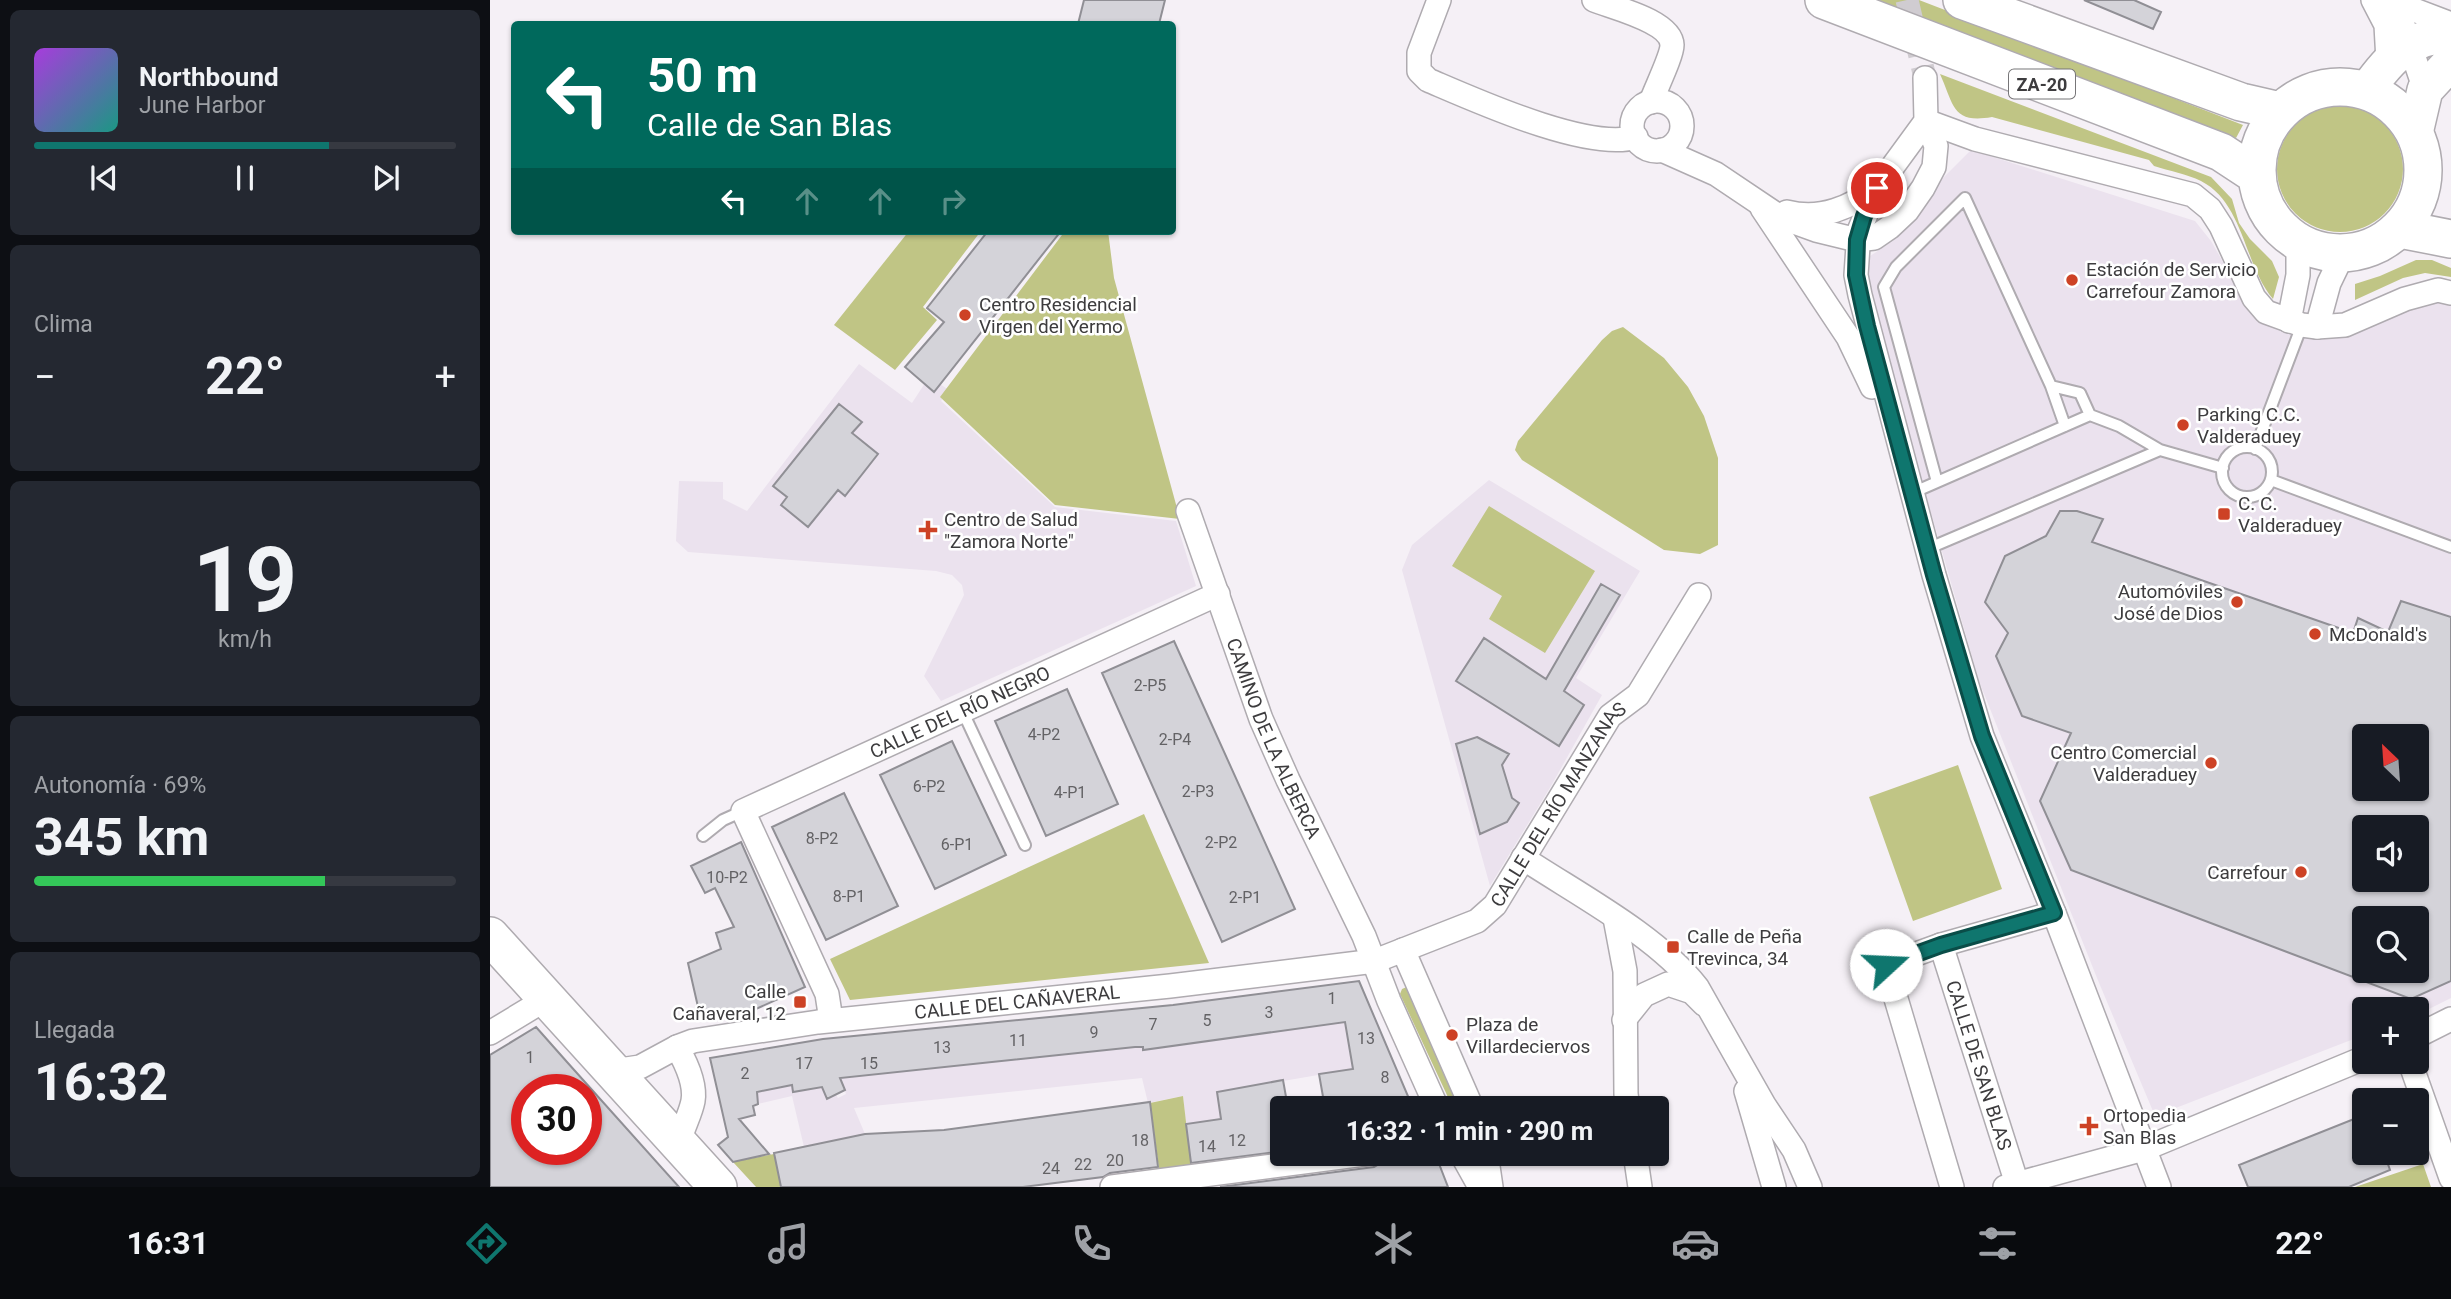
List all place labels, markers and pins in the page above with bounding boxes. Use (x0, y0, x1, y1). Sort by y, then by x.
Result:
pin (1847, 158, 1907, 218)
place label: Estación de Servicio Carrefour Zamora (2086, 258, 2256, 303)
marker: Estación de Servicio Carrefour Zamora (2064, 272, 2080, 288)
place label: Centro Residencial Virgen del Yermo (979, 293, 1137, 338)
marker: Centro Residencial Virgen del Yermo (957, 307, 973, 323)
place label: Parking C.C. Valderaduey (2197, 403, 2301, 448)
marker: Parking C.C. Valderaduey (2175, 417, 2191, 433)
place label: C. C. Valderaduey (2238, 492, 2342, 537)
marker: C. C. Valderaduey (2216, 506, 2232, 522)
place label: Centro de Salud "Zamora Norte" (944, 508, 1078, 553)
marker: Centro de Salud "Zamora Norte" (918, 520, 938, 540)
place label: Automóviles José de Dios (2114, 580, 2223, 625)
marker: Automóviles José de Dios (2229, 594, 2245, 610)
place label: McDonald's (2329, 623, 2427, 646)
marker: McDonald's (2307, 626, 2323, 642)
place label: Centro Comercial Valderaduey (2050, 741, 2197, 786)
marker: Centro Comercial Valderaduey (2203, 755, 2219, 771)
place label: Carrefour (2207, 861, 2288, 884)
marker: Carrefour (2293, 864, 2309, 880)
place label: Calle de Peña Trevinca, 34 (1687, 925, 1802, 970)
marker: Calle de Peña Trevinca, 34 (1665, 939, 1681, 955)
place label: Calle Cañaveral, 12 (673, 980, 786, 1025)
marker: Calle Cañaveral, 12 (792, 994, 808, 1010)
place label: Plaza de Villardeciervos (1466, 1013, 1590, 1058)
marker: Plaza de Villardeciervos (1444, 1027, 1460, 1043)
place label: Ortopedia San Blas (2103, 1104, 2186, 1149)
marker: Ortopedia San Blas (2081, 1118, 2097, 1134)

